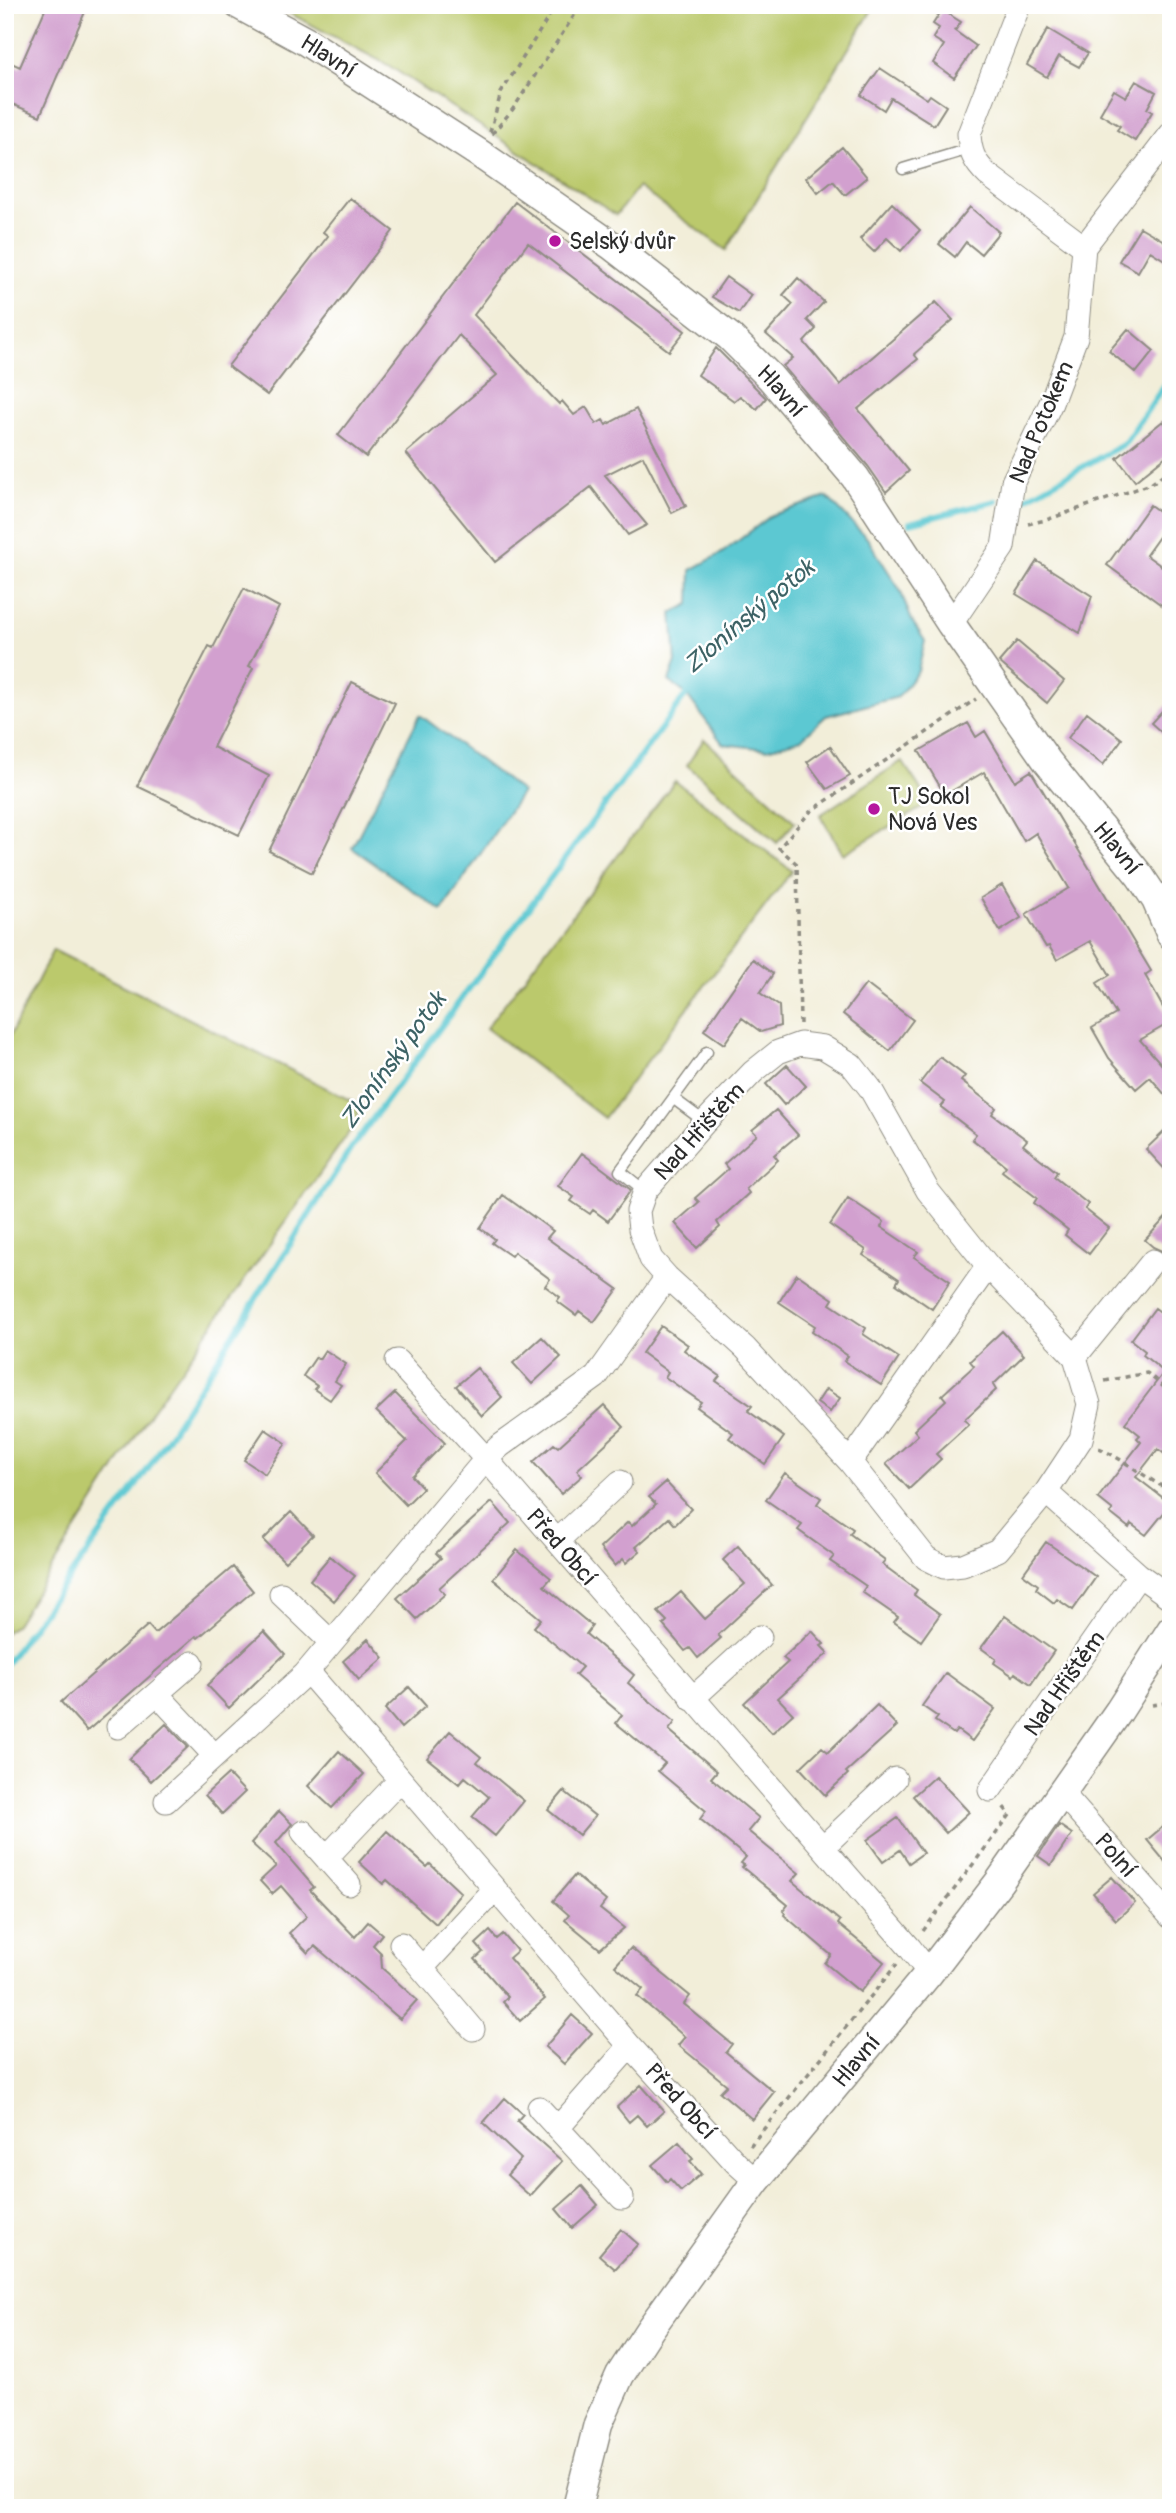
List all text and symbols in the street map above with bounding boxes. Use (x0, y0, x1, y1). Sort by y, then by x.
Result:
street label: Hlavní (295, 28, 362, 85)
place label: Selský dvůr (569, 227, 676, 256)
marker: Selský dvůr (547, 233, 563, 249)
street label: Nad Potokem (1003, 357, 1080, 488)
street label: Hlavní (751, 358, 812, 424)
water label: Zlonínský potok (678, 552, 822, 679)
place label: TJ Sokol Nová Ves (888, 782, 977, 837)
marker: TJ Sokol Nová Ves (866, 801, 882, 817)
street label: Hlavní (1087, 816, 1147, 881)
water label: Zlonínský potok (334, 985, 454, 1134)
street label: Nad Hřištěm (648, 1076, 751, 1186)
street label: Před Obcí (520, 1503, 603, 1592)
street label: Nad Hřištěm (1017, 1625, 1111, 1742)
street label: Polní (1088, 1827, 1143, 1884)
street label: Hlavní (826, 2028, 887, 2093)
street label: Před Obcí (639, 2057, 723, 2146)

